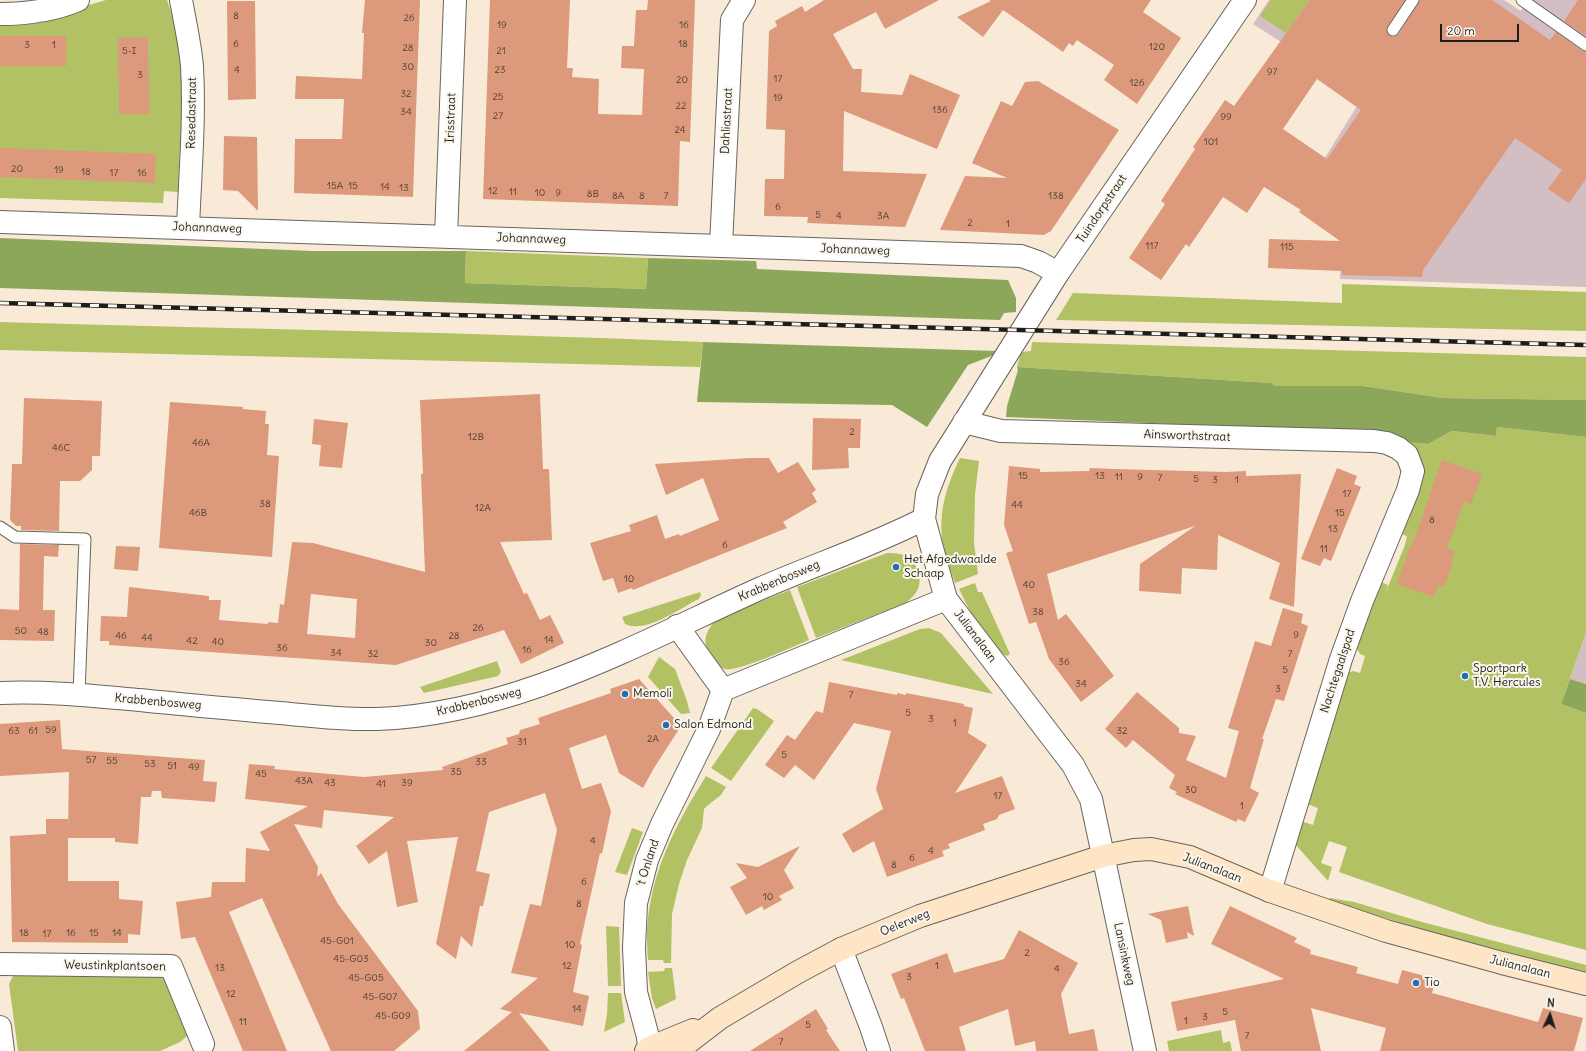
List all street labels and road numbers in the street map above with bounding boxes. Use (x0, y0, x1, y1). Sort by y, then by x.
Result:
street label: Resedastraat (184, 77, 200, 149)
street label: Dahliastraat (718, 87, 736, 155)
street label: Irisstraat (443, 93, 459, 143)
street label: Tuindorpstraat (1074, 172, 1130, 246)
street label: Johannaweg (172, 220, 242, 236)
street label: Johannaweg (496, 231, 566, 247)
street label: Johannaweg (820, 242, 890, 258)
street label: Ainsworthstraat (1143, 427, 1231, 445)
street label: Krabbenbosweg (736, 557, 822, 605)
street label: Julianalaan (950, 607, 1000, 665)
street label: Nachtegaalspad (1318, 627, 1358, 715)
street label: Krabbenbosweg (435, 684, 523, 720)
street label: Krabbenbosweg (114, 691, 202, 713)
street label: 't Onland (634, 837, 662, 889)
street label: Julianalaan (1180, 850, 1244, 886)
street label: Oelerweg (878, 907, 932, 939)
street label: Lansinkweg (1110, 921, 1138, 987)
street label: Julianalaan (1488, 952, 1552, 982)
street label: Weustinkplantsoen (64, 958, 166, 974)

